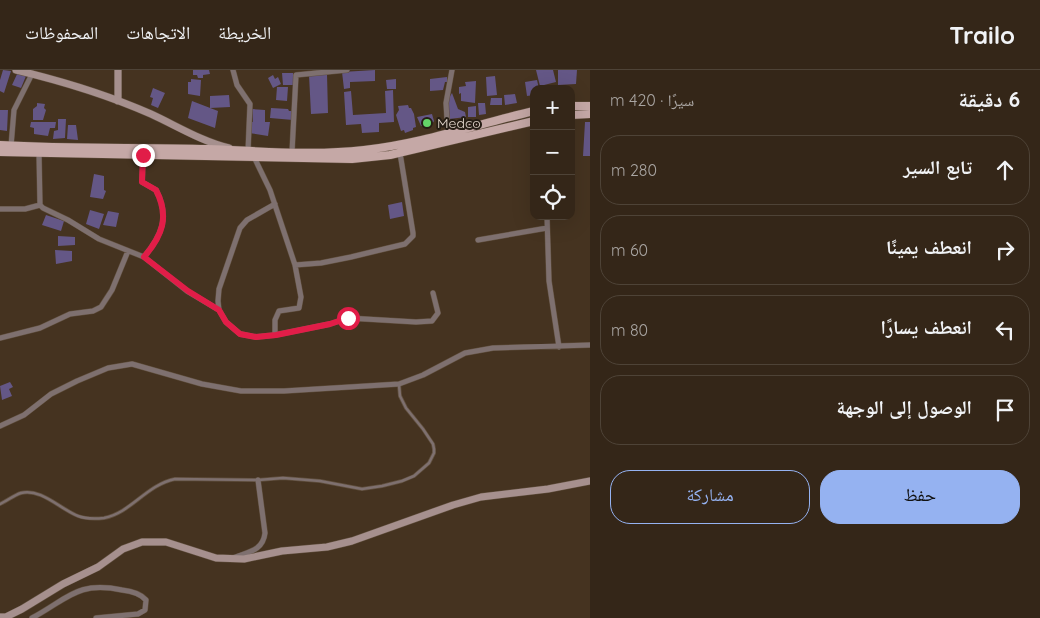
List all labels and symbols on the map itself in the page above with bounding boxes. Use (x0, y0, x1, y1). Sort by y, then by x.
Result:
place label: Medco (437, 114, 481, 132)
marker: Medco (421, 117, 433, 129)
route end (132, 144, 155, 167)
route start (337, 307, 360, 330)

